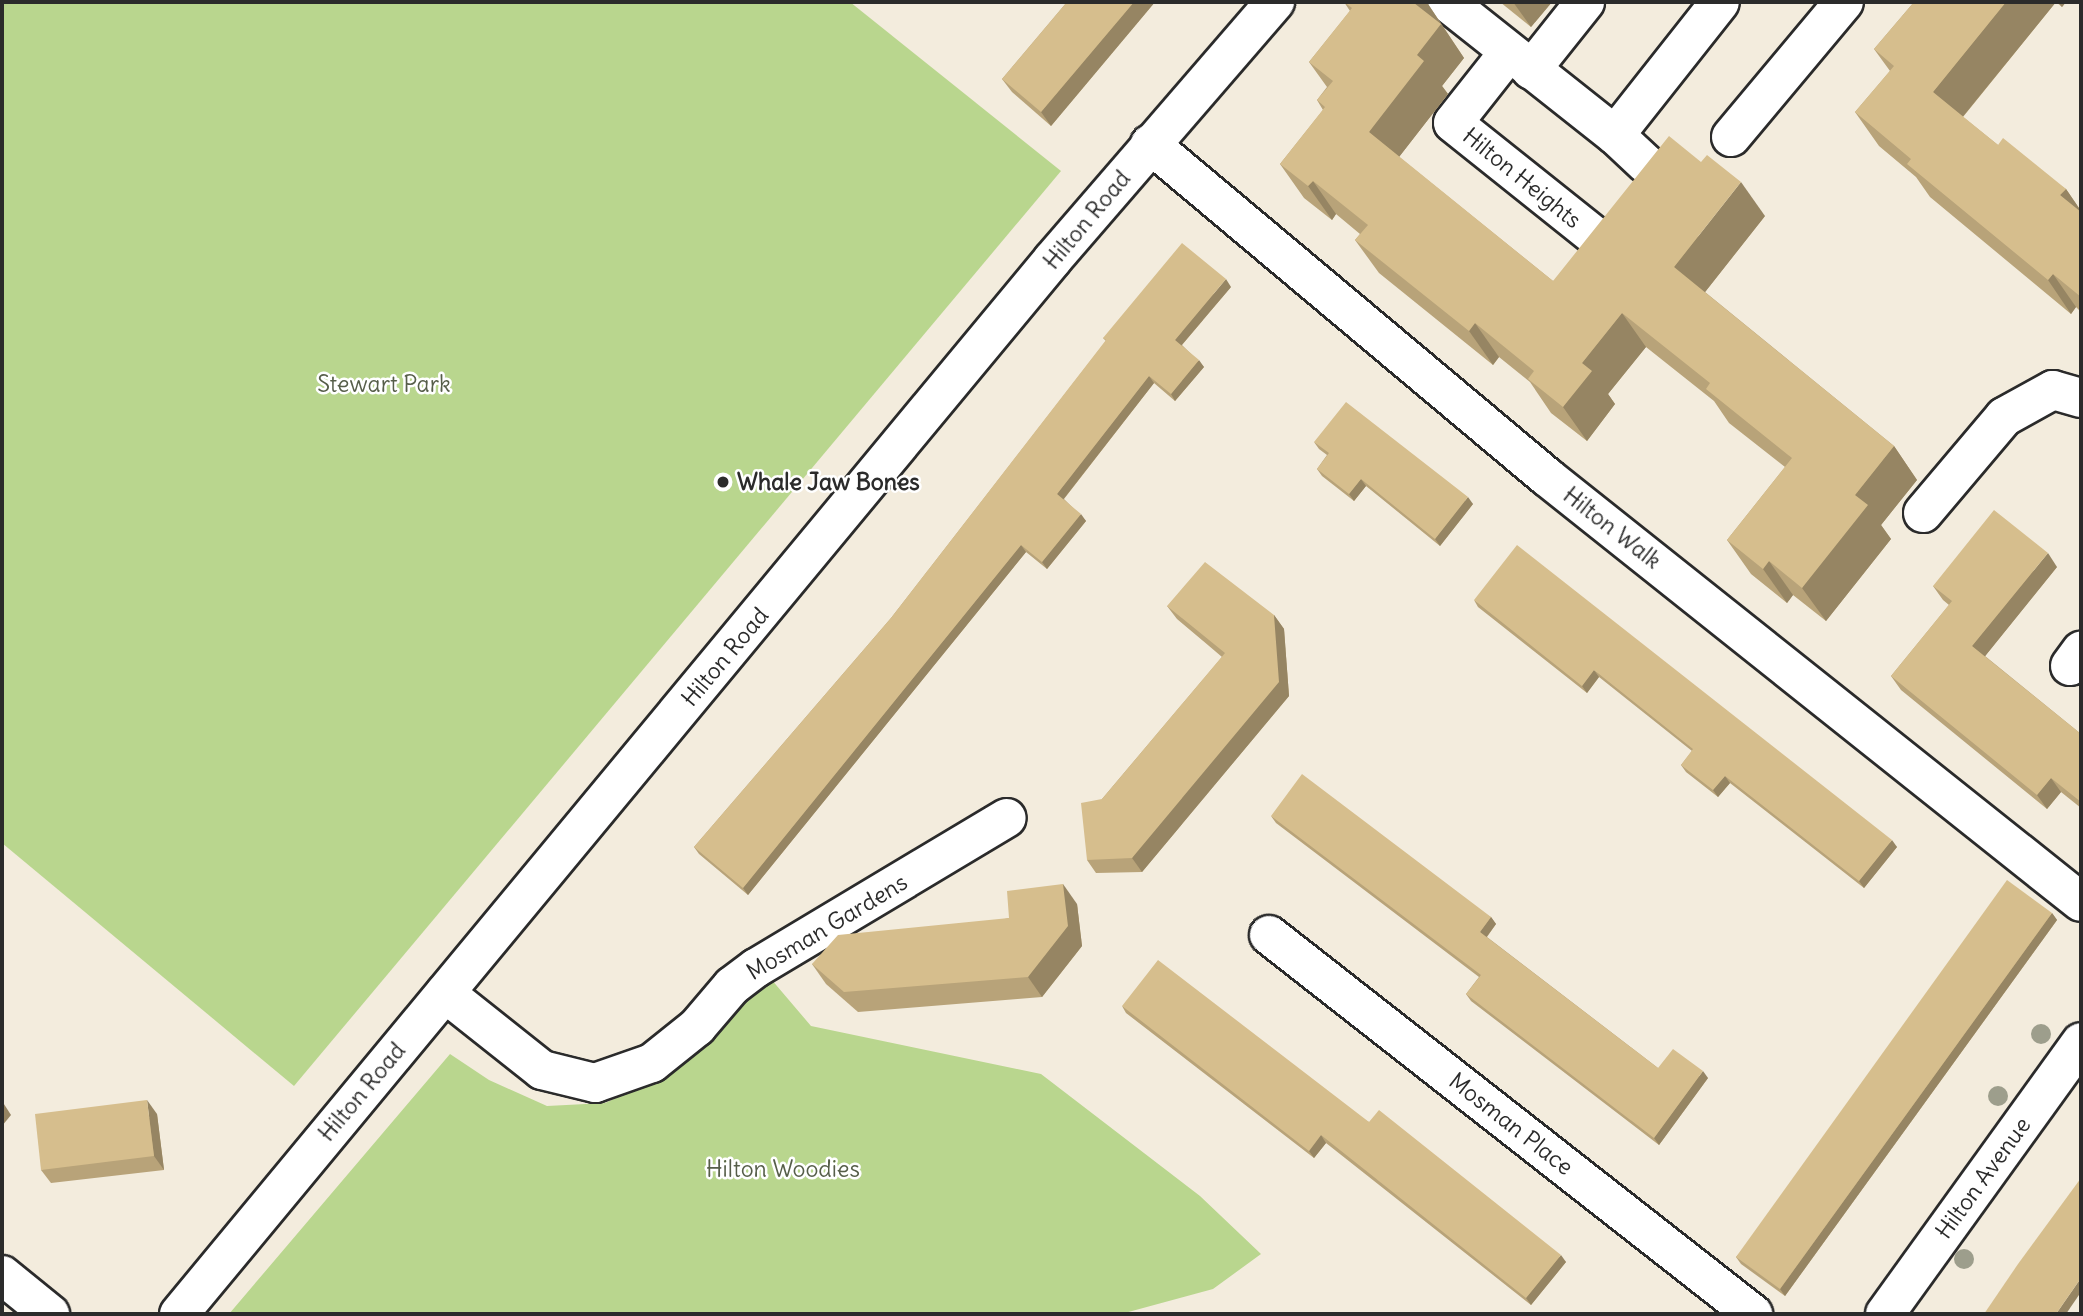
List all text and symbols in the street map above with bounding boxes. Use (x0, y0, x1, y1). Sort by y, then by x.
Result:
street label: Hilton Heights (1457, 122, 1587, 234)
street label: Hilton Road (1038, 165, 1136, 275)
park label: Stewart Park (317, 370, 451, 398)
place label: Whale Jaw Bones (737, 468, 920, 496)
marker: Whale Jaw Bones (715, 474, 731, 490)
street label: Hilton Walk (1558, 481, 1666, 575)
street label: Hilton Road (676, 602, 774, 712)
street label: Mosman Gardens (742, 868, 912, 986)
street label: Hilton Road (313, 1037, 411, 1147)
street label: Mosman Place (1444, 1067, 1578, 1181)
street label: Hilton Avenue (1930, 1112, 2036, 1244)
park label: Hilton Woodies (706, 1155, 860, 1183)

